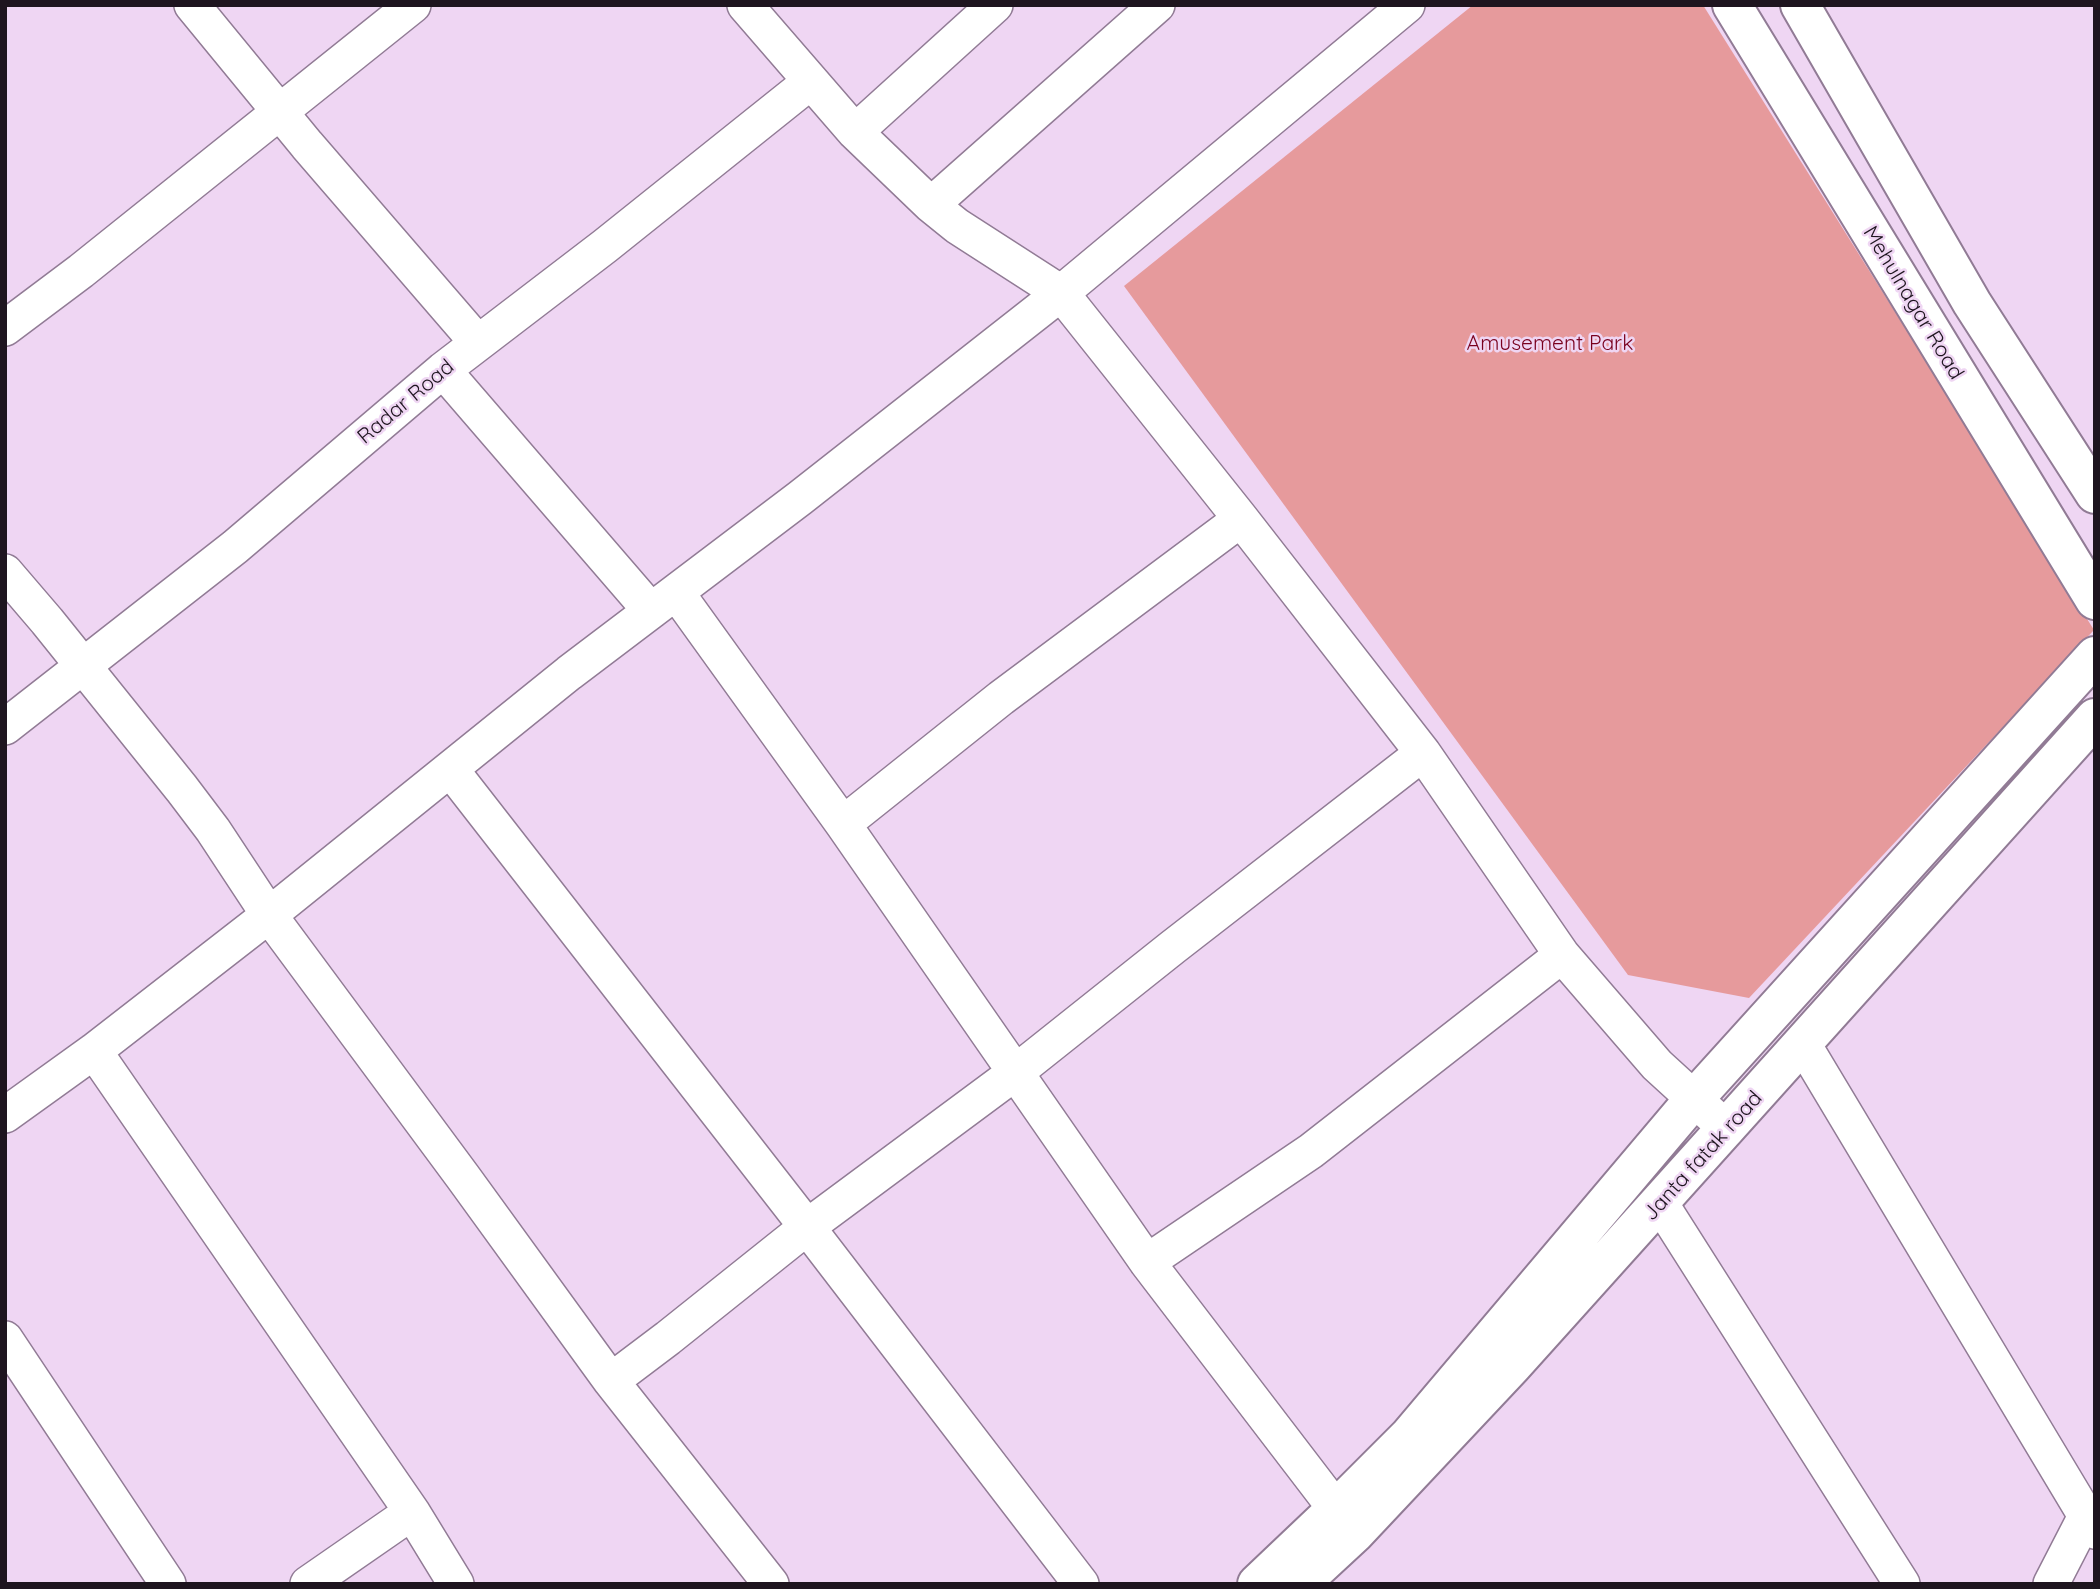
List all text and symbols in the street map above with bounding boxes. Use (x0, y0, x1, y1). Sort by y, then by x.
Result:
street label: Mehulnagar Road (1857, 222, 1969, 384)
park label: Amusement Park (1467, 331, 1633, 357)
street label: Radar Road (353, 354, 459, 450)
street label: Janta fatak road (1638, 1086, 1768, 1226)

